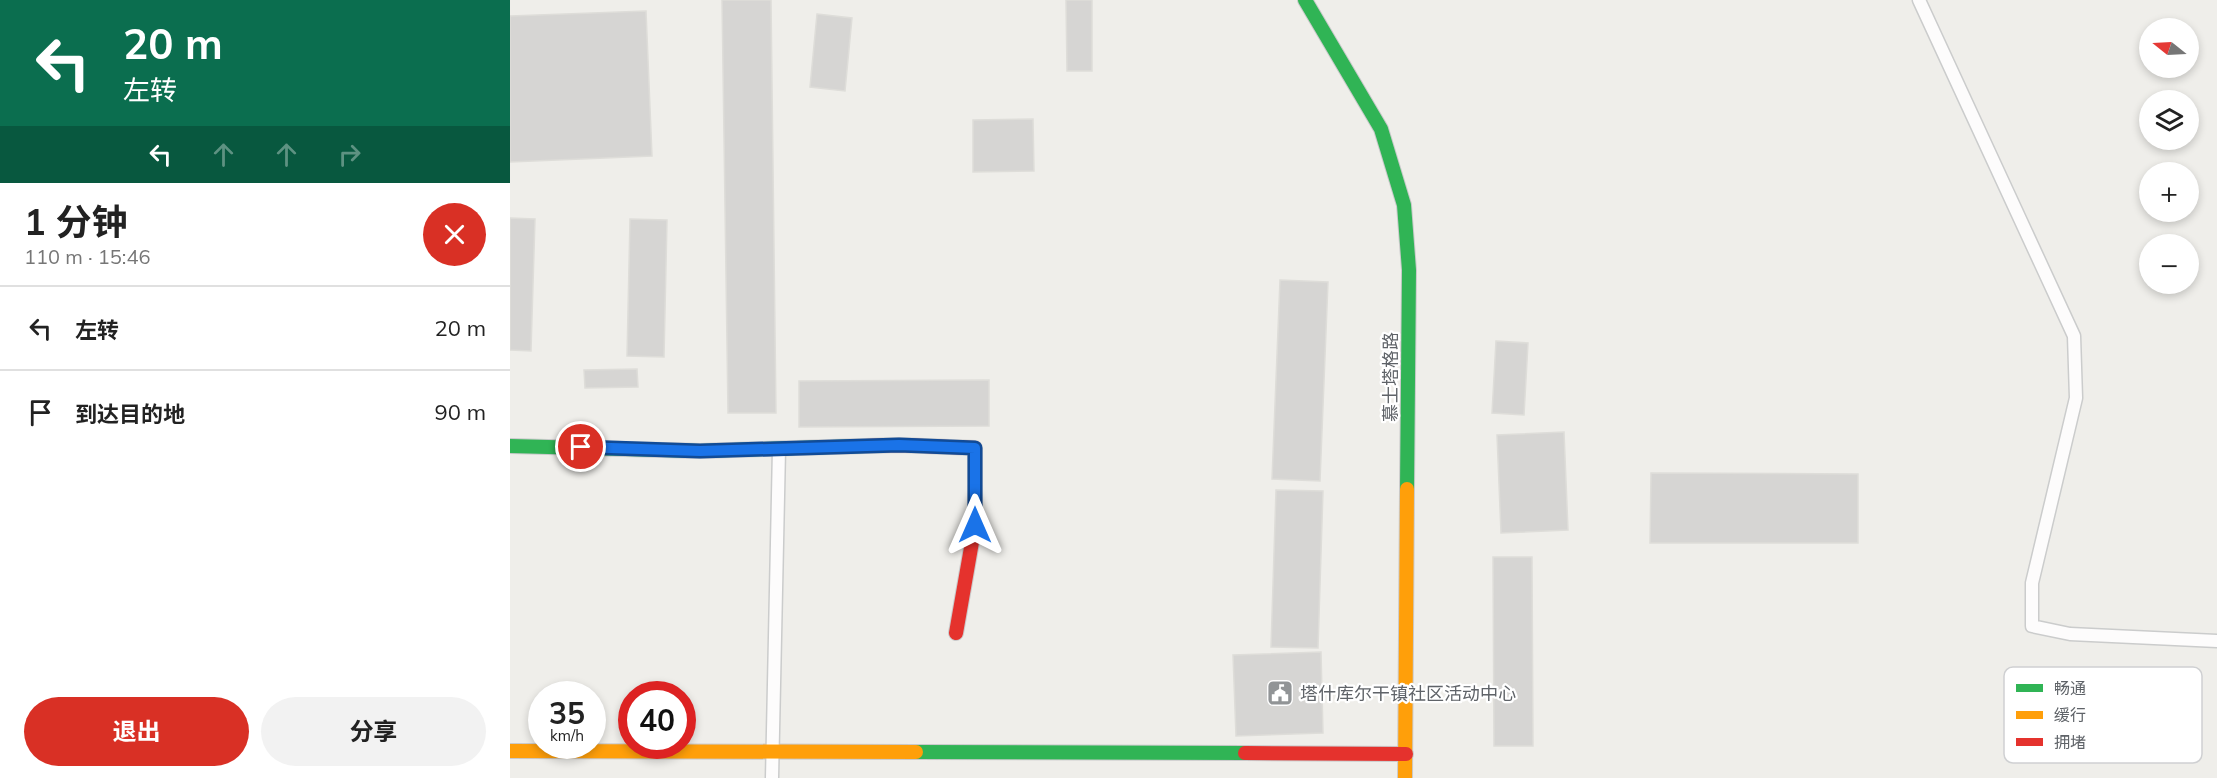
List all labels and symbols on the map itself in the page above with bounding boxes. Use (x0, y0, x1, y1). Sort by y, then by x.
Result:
north arrow (2139, 18, 2199, 78)
street label: 慕士塔格路 (1379, 332, 1402, 422)
pin (555, 421, 606, 472)
position arrow (943, 493, 1007, 557)
legend (2004, 667, 2202, 763)
public building icon: 塔什库尔干镇社区活动中心 (1265, 678, 1295, 708)
text: 畅通 (2054, 678, 2086, 698)
speed limit sign: 40 (618, 681, 696, 759)
place label: 塔什库尔干镇社区活动中心 (1300, 682, 1516, 705)
text: 缓行 (2054, 705, 2086, 725)
text: 拥堵 (2054, 732, 2086, 752)

